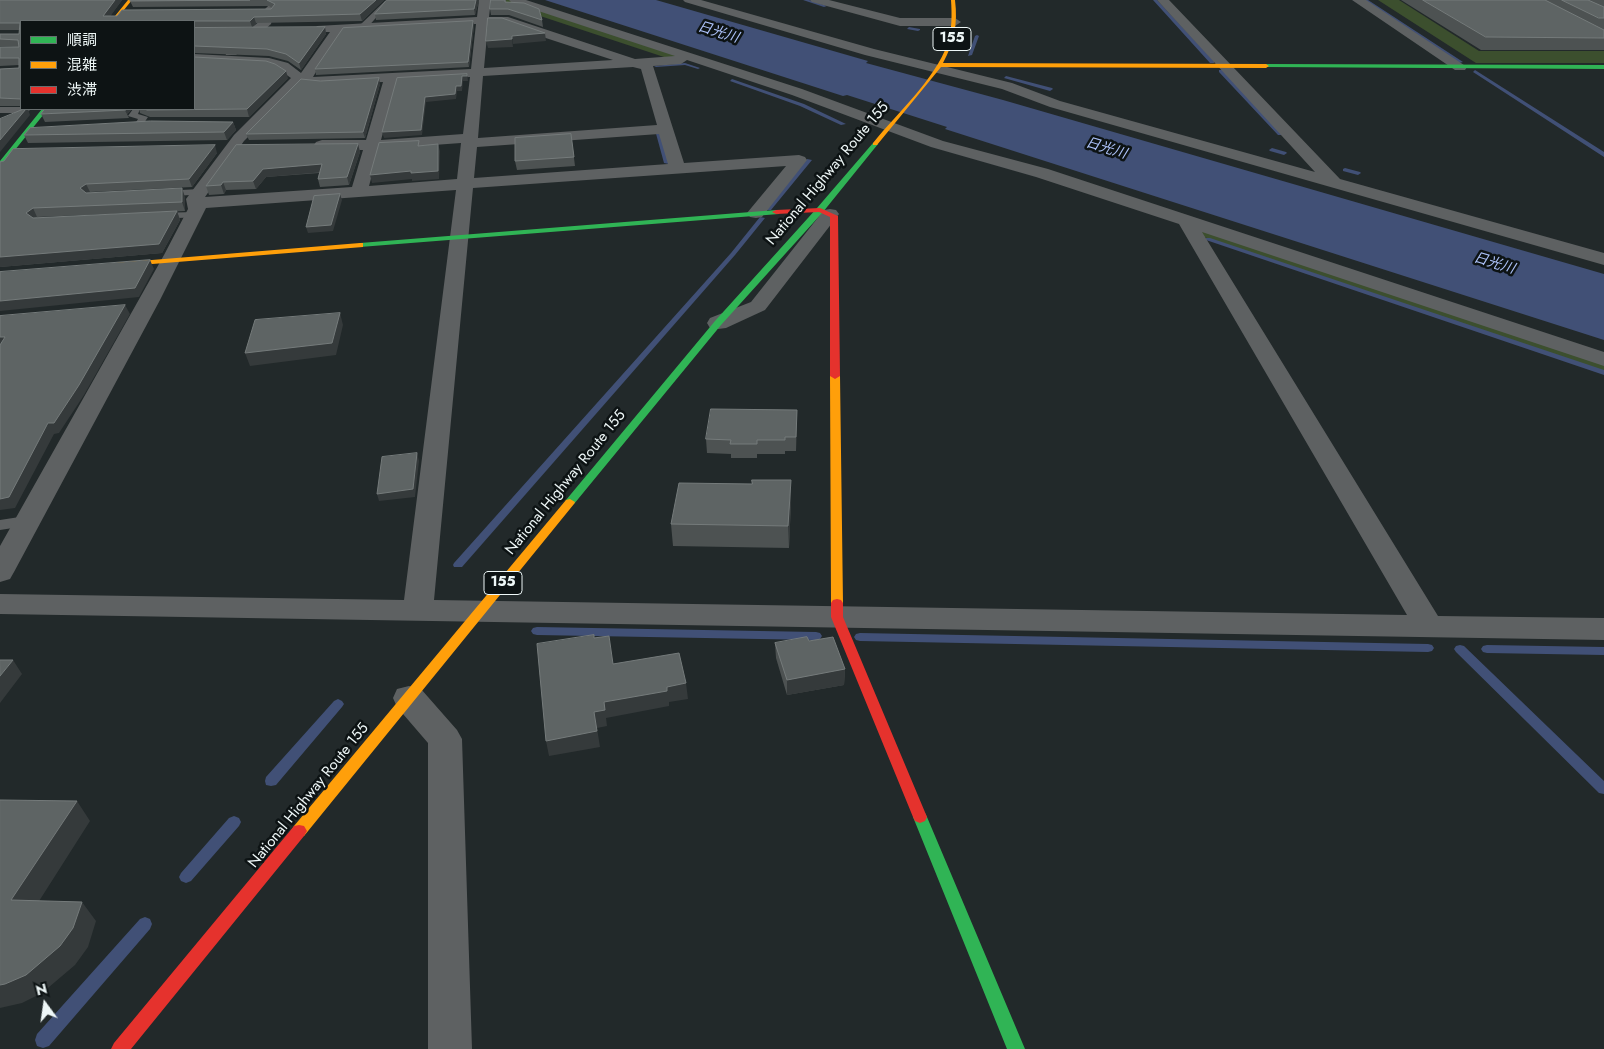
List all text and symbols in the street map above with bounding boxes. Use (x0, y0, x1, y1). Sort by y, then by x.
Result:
water label: 日光川 (695, 19, 741, 47)
legend (20, 20, 195, 110)
road number: 155 (933, 28, 971, 50)
text: 順調 (67, 29, 97, 51)
text: 混雑 (67, 54, 97, 76)
text: 渋滞 (67, 79, 97, 101)
street label: National Highway Route 155 (763, 99, 893, 249)
water label: 日光川 (1083, 135, 1129, 163)
water label: 日光川 (1471, 250, 1517, 278)
street label: National Highway Route 155 (502, 407, 630, 559)
road number: 155 (484, 572, 522, 594)
street label: National Highway Route 155 (245, 720, 373, 872)
text: N (34, 978, 49, 1000)
north arrow (20, 979, 70, 1029)

